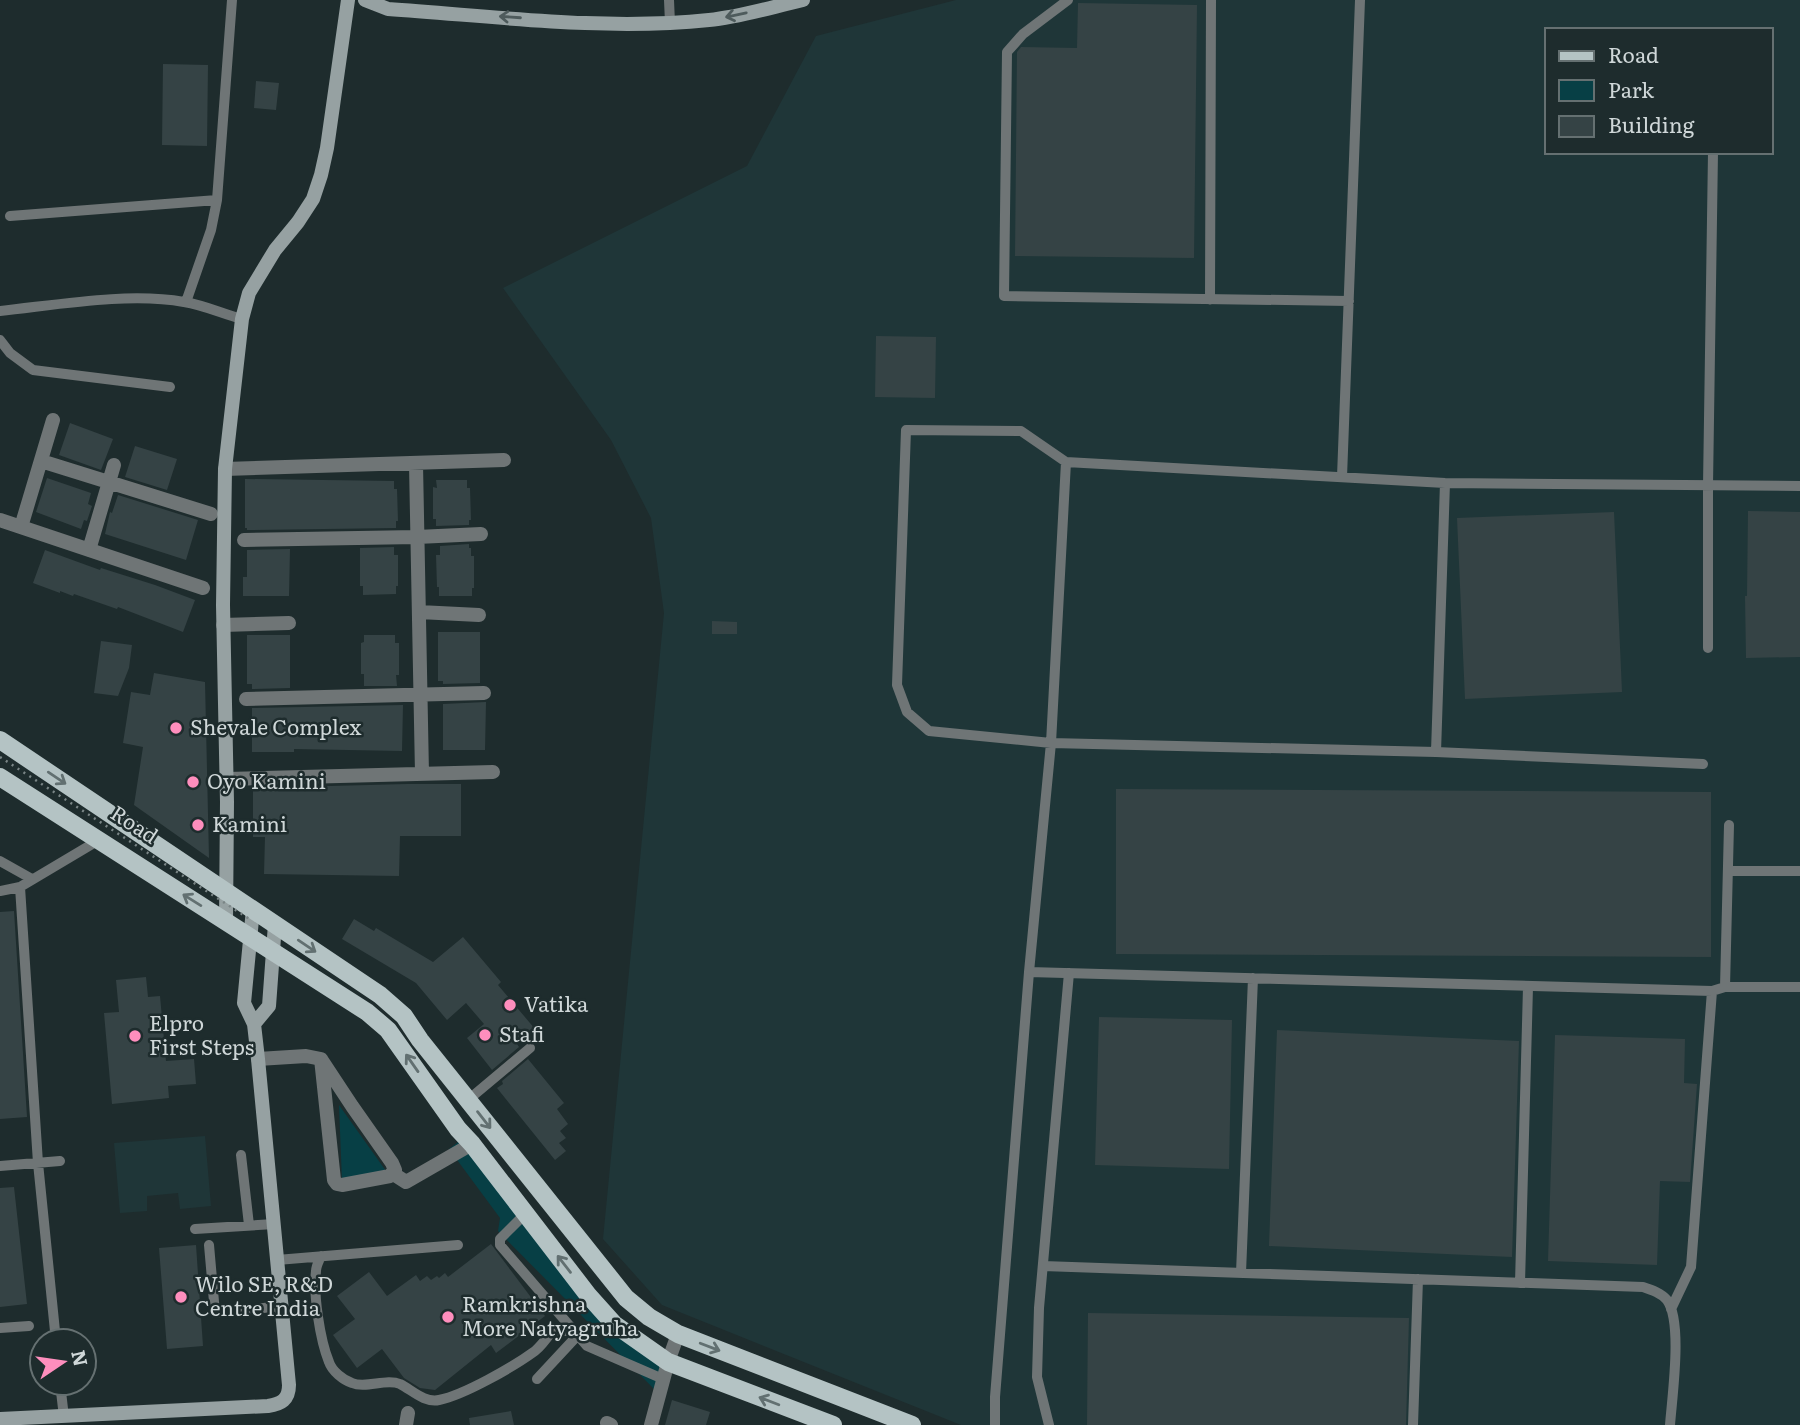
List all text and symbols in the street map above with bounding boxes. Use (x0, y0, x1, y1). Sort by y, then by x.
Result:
one-way arrow (725, 8, 748, 22)
one-way arrow (498, 11, 521, 24)
legend (1545, 28, 1772, 154)
text: Road (1608, 38, 1659, 69)
text: Park (1608, 73, 1654, 104)
text: Building (1608, 108, 1695, 139)
place label: Shevale Complex (190, 710, 362, 741)
marker: Shevale Complex (168, 720, 184, 736)
place label: Oyo Kamini (207, 764, 326, 795)
one-way arrow (47, 771, 66, 785)
marker: Oyo Kamini (185, 774, 201, 790)
street label: Road (106, 796, 165, 850)
place label: Kamini (212, 807, 287, 838)
marker: Kamini (190, 817, 206, 833)
one-way arrow (183, 892, 203, 906)
one-way arrow (297, 938, 316, 953)
place label: Vatika (524, 987, 589, 1018)
marker: Vatika (502, 997, 518, 1013)
place label: Elpro First Steps (149, 1006, 254, 1061)
place label: Stafi (499, 1017, 544, 1048)
marker: Stafi (477, 1027, 493, 1043)
marker: Elpro First Steps (127, 1028, 143, 1044)
one-way arrow (405, 1054, 419, 1073)
one-way arrow (477, 1111, 492, 1129)
one-way arrow (556, 1256, 572, 1274)
place label: Wilo SE, R&D Centre India (195, 1267, 333, 1322)
place label: Ramkrishna More Natyagruha (462, 1287, 639, 1342)
marker: Wilo SE, R&D Centre India (173, 1289, 189, 1305)
marker: Ramkrishna More Natyagruha (440, 1309, 456, 1325)
north arrow (28, 1327, 98, 1397)
one-way arrow (699, 1342, 721, 1354)
text: N (65, 1347, 96, 1369)
one-way arrow (759, 1393, 780, 1406)

